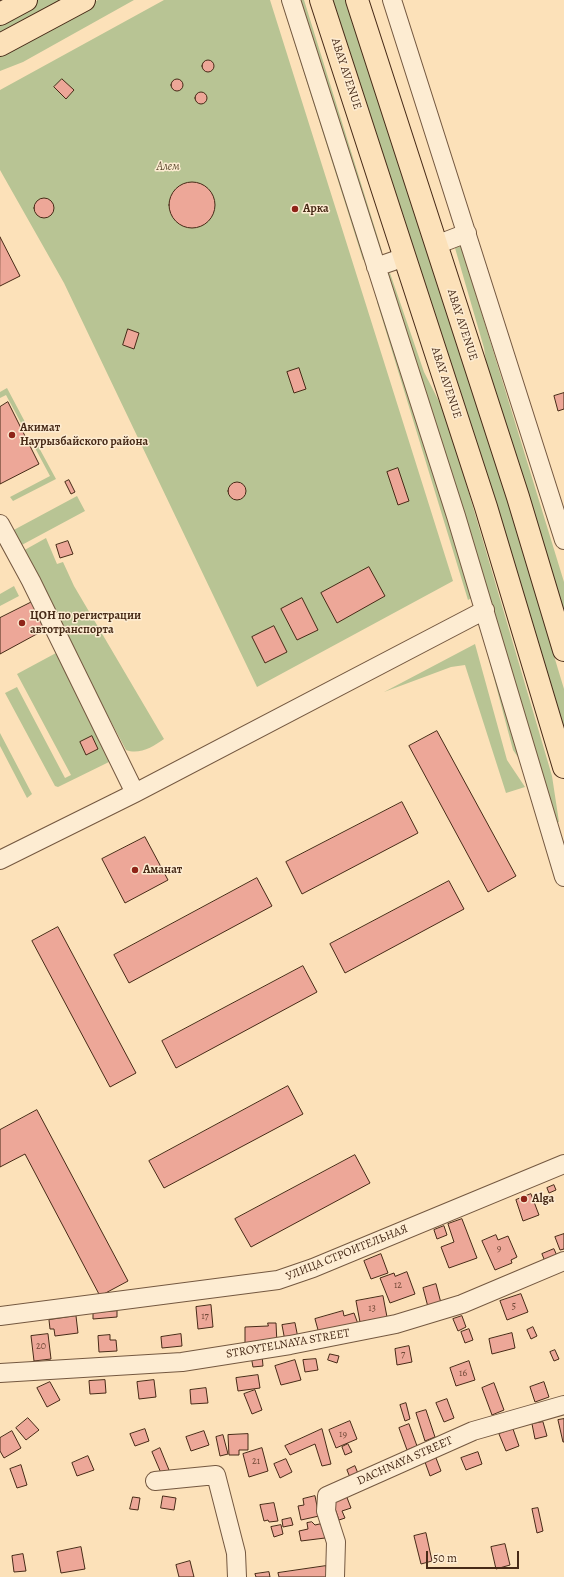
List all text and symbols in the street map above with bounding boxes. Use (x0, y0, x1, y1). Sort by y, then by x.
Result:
street label: ABAY AVENUE (328, 36, 364, 112)
park label: Алем (156, 160, 180, 174)
place label: Арка (303, 202, 329, 216)
marker: Арка (290, 204, 300, 214)
street label: ABAY AVENUE (444, 287, 480, 363)
street label: ABAY AVENUE (428, 345, 464, 421)
place label: Акимат Наурызбайского района (20, 421, 148, 449)
marker: Акимат Наурызбайского района (7, 430, 17, 440)
place label: ЦОН по регистрации автотранспорта (30, 609, 141, 637)
marker: ЦОН по регистрации автотранспорта (17, 618, 27, 628)
place label: Аманат (143, 863, 182, 877)
marker: Аманат (130, 865, 140, 875)
place label: Alga (532, 1192, 554, 1206)
marker: Alga (519, 1194, 529, 1204)
street label: УЛИЦА СТРОИТЕЛЬНАЯ (284, 1222, 410, 1284)
house number: 9 (497, 1243, 501, 1255)
house number: 12 (394, 1280, 402, 1292)
house number: 5 (512, 1301, 516, 1313)
house number: 13 (368, 1303, 376, 1315)
house number: 17 (201, 1311, 209, 1323)
street label: STROYTELNAYA STREET (225, 1326, 351, 1362)
house number: 20 (36, 1341, 46, 1353)
house number: 7 (401, 1349, 405, 1361)
house number: 16 (459, 1368, 467, 1380)
house number: 19 (339, 1429, 347, 1441)
street label: DACHNAYA STREET (355, 1433, 455, 1489)
house number: 21 (252, 1456, 260, 1468)
scale bar (428, 1543, 521, 1569)
text: 50 m (433, 1550, 457, 1566)

